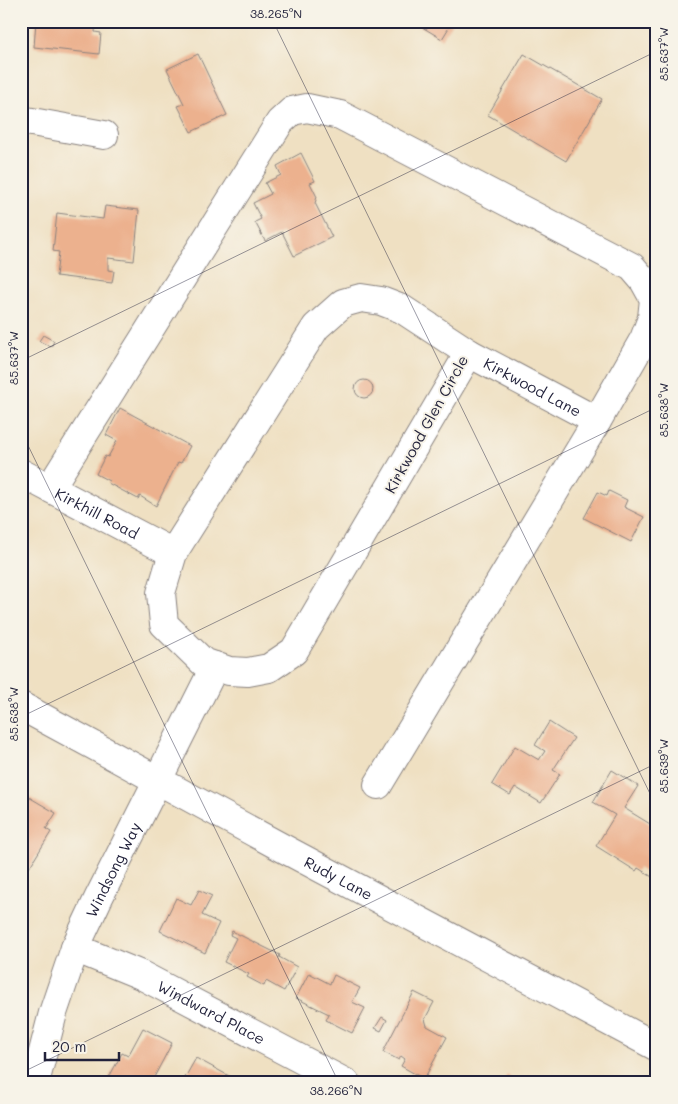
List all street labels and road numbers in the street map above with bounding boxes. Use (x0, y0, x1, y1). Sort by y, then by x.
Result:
street label: Kirkwood Glen Circle (380, 351, 472, 497)
street label: Kirkwood Lane (480, 353, 585, 421)
street label: Kirkhill Road (52, 483, 142, 543)
street label: Windsong Way (81, 818, 145, 920)
street label: Rudy Lane (301, 851, 376, 904)
street label: Windward Place (154, 976, 269, 1049)

